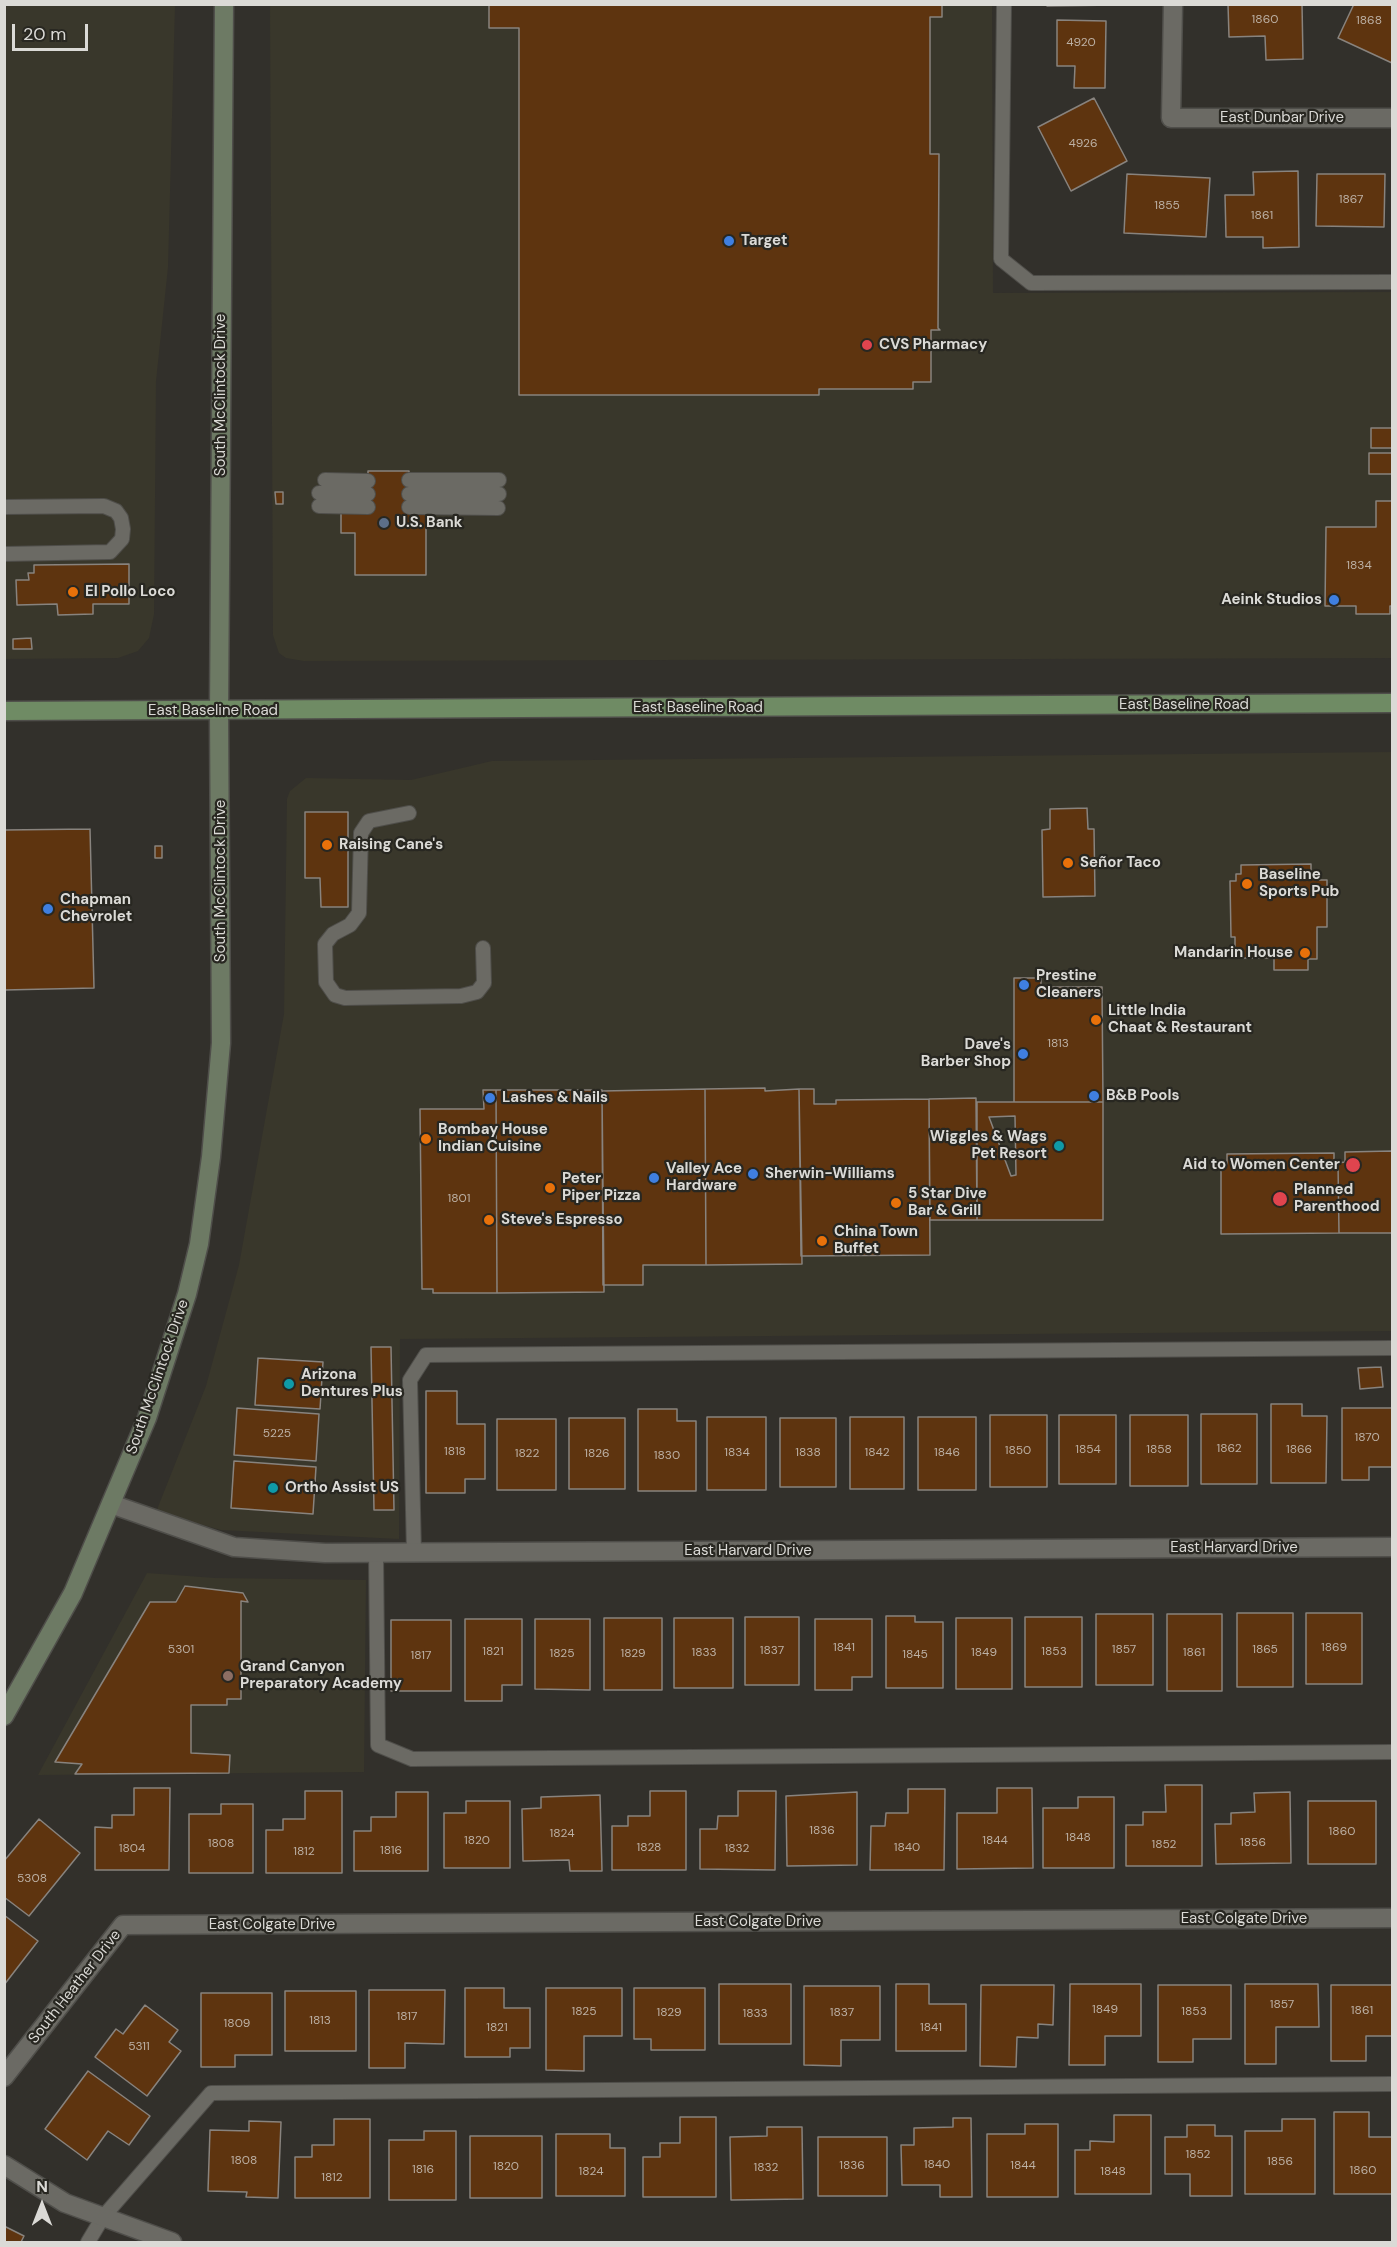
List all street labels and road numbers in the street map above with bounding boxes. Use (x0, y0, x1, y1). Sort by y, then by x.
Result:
street label: East Dunbar Drive (1220, 109, 1344, 127)
street label: South McClintock Drive (212, 314, 230, 476)
street label: East Baseline Road (1119, 696, 1249, 714)
street label: East Baseline Road (633, 699, 763, 717)
street label: East Baseline Road (148, 702, 278, 720)
street label: South McClintock Drive (212, 800, 230, 962)
street label: South McClintock Drive (123, 1297, 193, 1457)
street label: East Harvard Drive (1170, 1539, 1298, 1557)
street label: East Harvard Drive (684, 1542, 812, 1560)
street label: East Colgate Drive (1181, 1910, 1307, 1928)
street label: East Colgate Drive (695, 1913, 821, 1931)
street label: East Colgate Drive (209, 1916, 335, 1934)
street label: South Heather Drive (25, 1927, 125, 2047)

